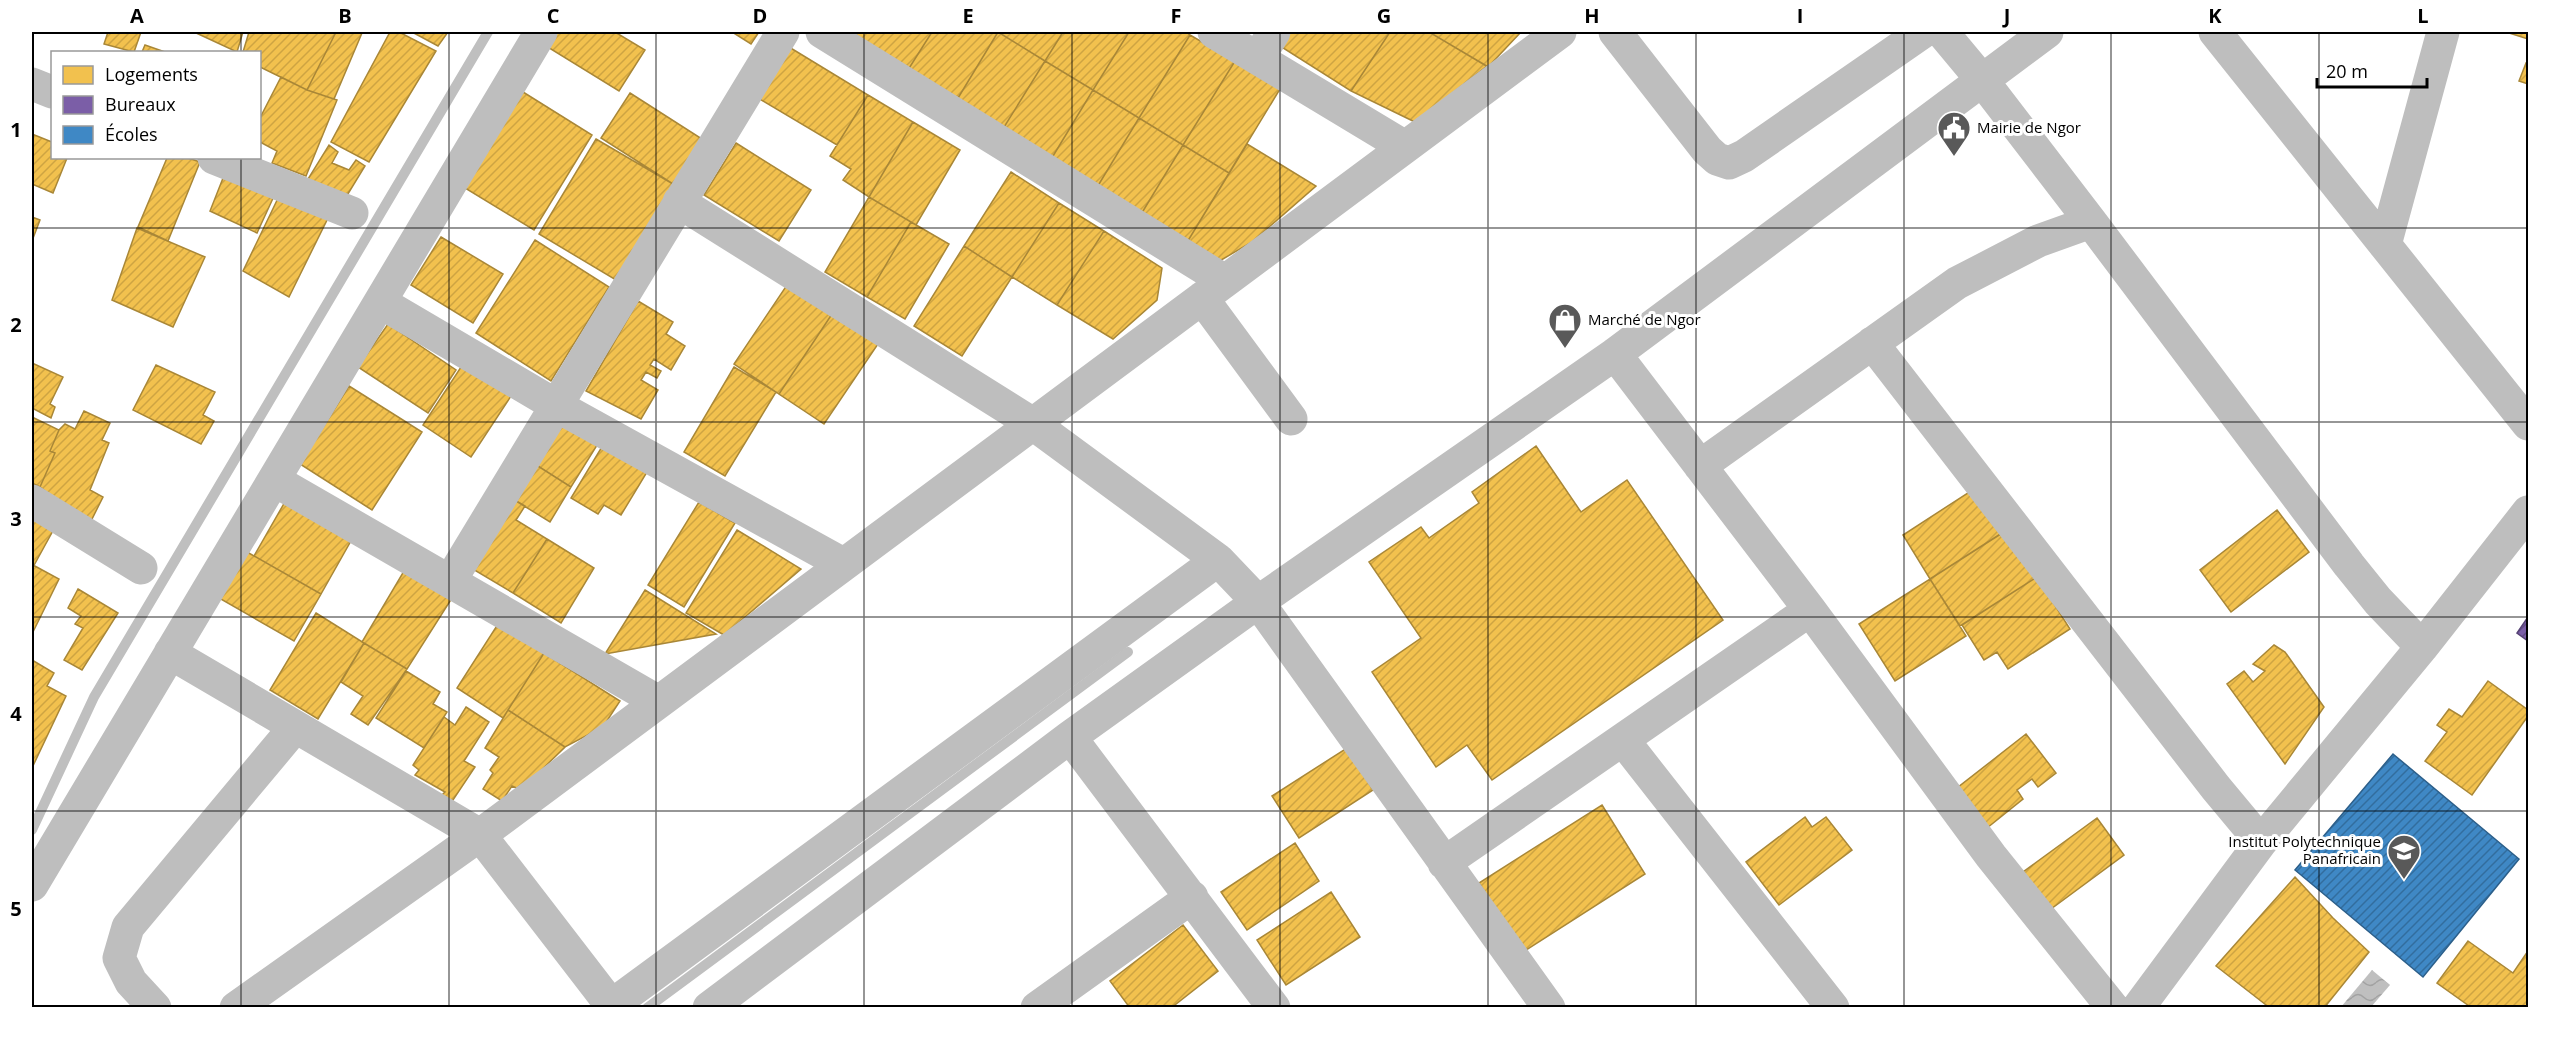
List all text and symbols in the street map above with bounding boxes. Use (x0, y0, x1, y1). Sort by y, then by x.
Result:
text: A (130, 2, 144, 29)
text: B (338, 2, 352, 29)
text: C (547, 2, 560, 29)
text: D (753, 2, 767, 29)
text: E (962, 2, 974, 29)
text: F (1171, 2, 1181, 29)
text: G (1377, 2, 1391, 29)
text: H (1584, 2, 1600, 29)
text: I (1797, 2, 1803, 29)
text: J (2002, 2, 2010, 29)
text: K (2208, 2, 2222, 29)
text: L (2417, 2, 2429, 29)
legend (51, 51, 261, 159)
scale bar (2317, 51, 2426, 89)
text: 20 m (2326, 59, 2368, 83)
text: Logements (105, 62, 198, 86)
text: Bureaux (105, 92, 176, 116)
public building icon: Mairie de Ngor (1936, 110, 1972, 157)
text: 1 (10, 116, 22, 143)
place label: Mairie de Ngor (1977, 117, 2081, 137)
text: Écoles (105, 122, 158, 146)
shop icon: Marché de Ngor (1547, 302, 1583, 349)
place label: Marché de Ngor (1588, 309, 1701, 329)
text: 2 (10, 311, 22, 338)
text: 3 (10, 505, 22, 532)
text: 4 (10, 700, 22, 727)
place label: Institut Polytechnique Panafricain (2228, 831, 2381, 868)
school or university icon: Institut Polytechnique Panafricain (2386, 833, 2422, 880)
text: 5 (10, 895, 22, 922)

